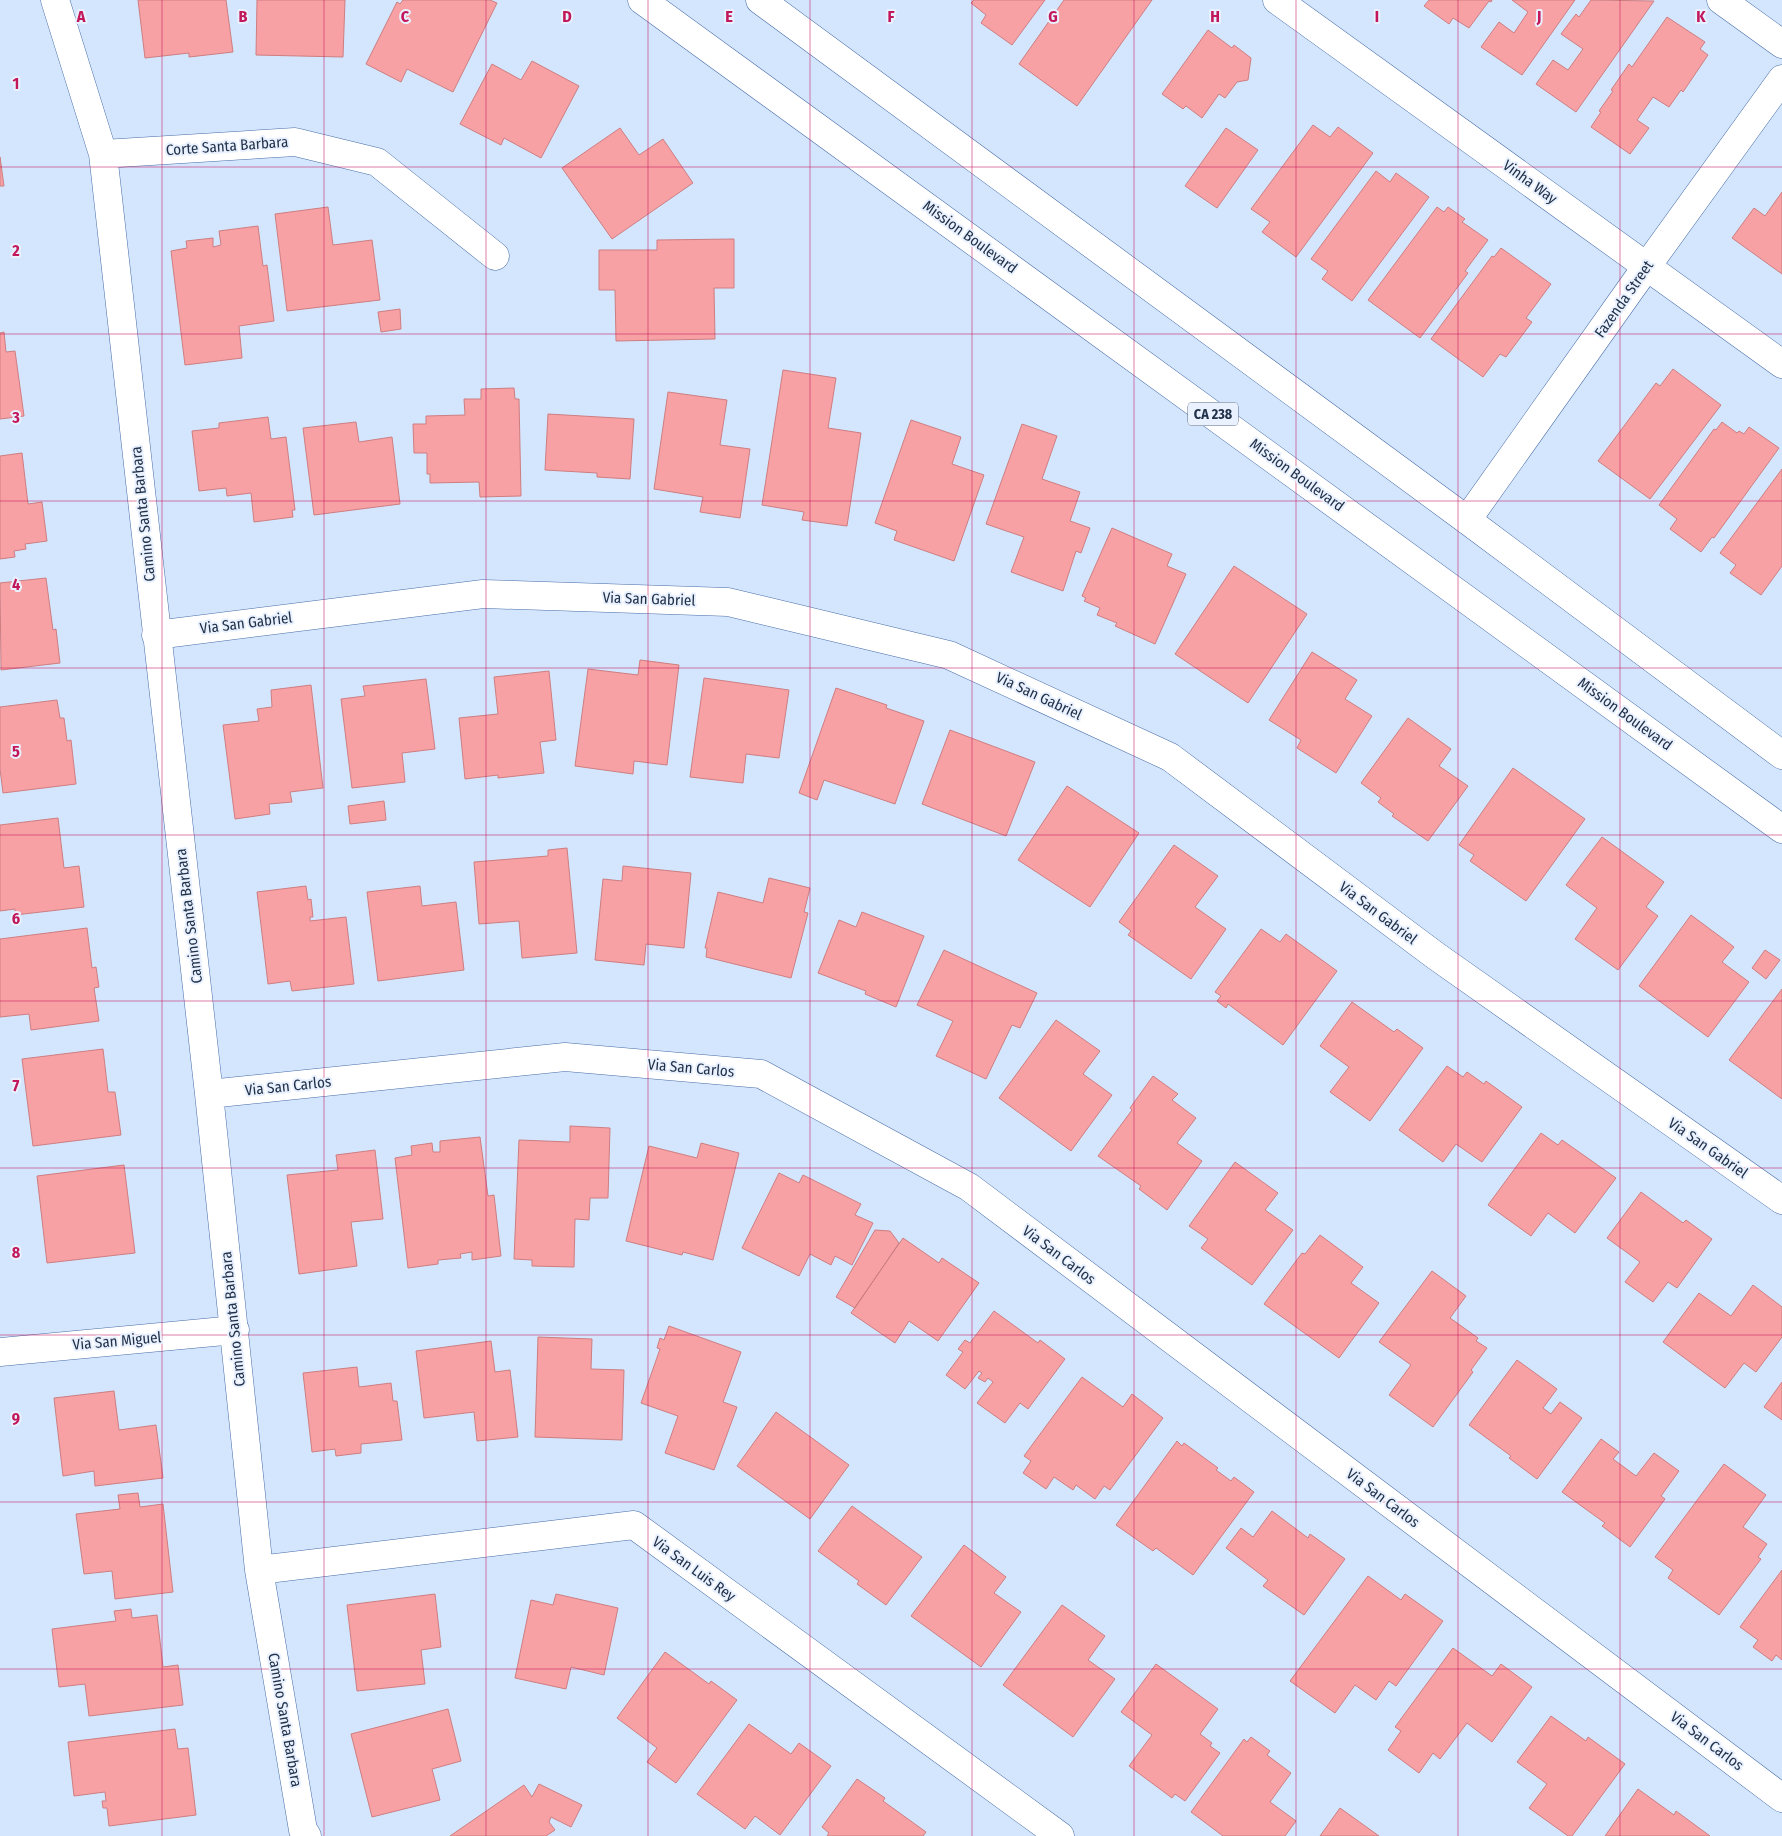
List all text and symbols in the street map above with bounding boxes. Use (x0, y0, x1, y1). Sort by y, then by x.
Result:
text: A (76, 7, 86, 26)
text: B (239, 7, 248, 26)
text: C (401, 7, 410, 26)
text: D (562, 7, 572, 26)
text: E (725, 7, 733, 26)
text: F (887, 7, 895, 26)
text: G (1048, 7, 1058, 26)
text: H (1210, 7, 1220, 26)
text: I (1375, 7, 1379, 26)
text: J (1536, 7, 1541, 26)
text: K (1696, 7, 1706, 26)
text: 1 (13, 74, 19, 93)
street label: Corte Santa Barbara (165, 133, 289, 159)
street label: Vinha Way (1499, 156, 1561, 208)
street label: Mission Boulevard (919, 197, 1021, 277)
text: 2 (11, 241, 20, 260)
street label: Fazenda Street (1591, 257, 1657, 341)
road number: CA 238 (1188, 402, 1238, 426)
text: 3 (11, 408, 20, 427)
street label: Mission Boulevard (1246, 435, 1348, 515)
street label: Camino Santa Barbara (127, 445, 159, 583)
text: 4 (12, 575, 20, 594)
street label: Via San Gabriel (602, 588, 696, 610)
street label: Via San Gabriel (199, 608, 293, 638)
street label: Via San Gabriel (993, 668, 1085, 724)
street label: Mission Boulevard (1574, 674, 1676, 754)
text: 5 (12, 742, 20, 761)
street label: Camino Santa Barbara (172, 847, 206, 985)
street label: Via San Gabriel (1336, 878, 1421, 948)
text: 6 (12, 909, 20, 928)
street label: Via San Carlos (647, 1055, 735, 1081)
street label: Via San Carlos (244, 1073, 332, 1099)
text: 7 (13, 1076, 20, 1095)
street label: Via San Gabriel (1665, 1114, 1751, 1182)
street label: Via San Carlos (1019, 1222, 1099, 1288)
text: 8 (12, 1243, 21, 1262)
street label: Camino Santa Barbara (217, 1250, 249, 1388)
street label: Via San Miguel (72, 1328, 162, 1354)
text: 9 (12, 1409, 20, 1428)
street label: Via San Carlos (1343, 1465, 1423, 1531)
street label: Via San Luis Rey (649, 1533, 739, 1605)
street label: Camino Santa Barbara (264, 1652, 306, 1788)
street label: Via San Carlos (1667, 1708, 1747, 1774)

